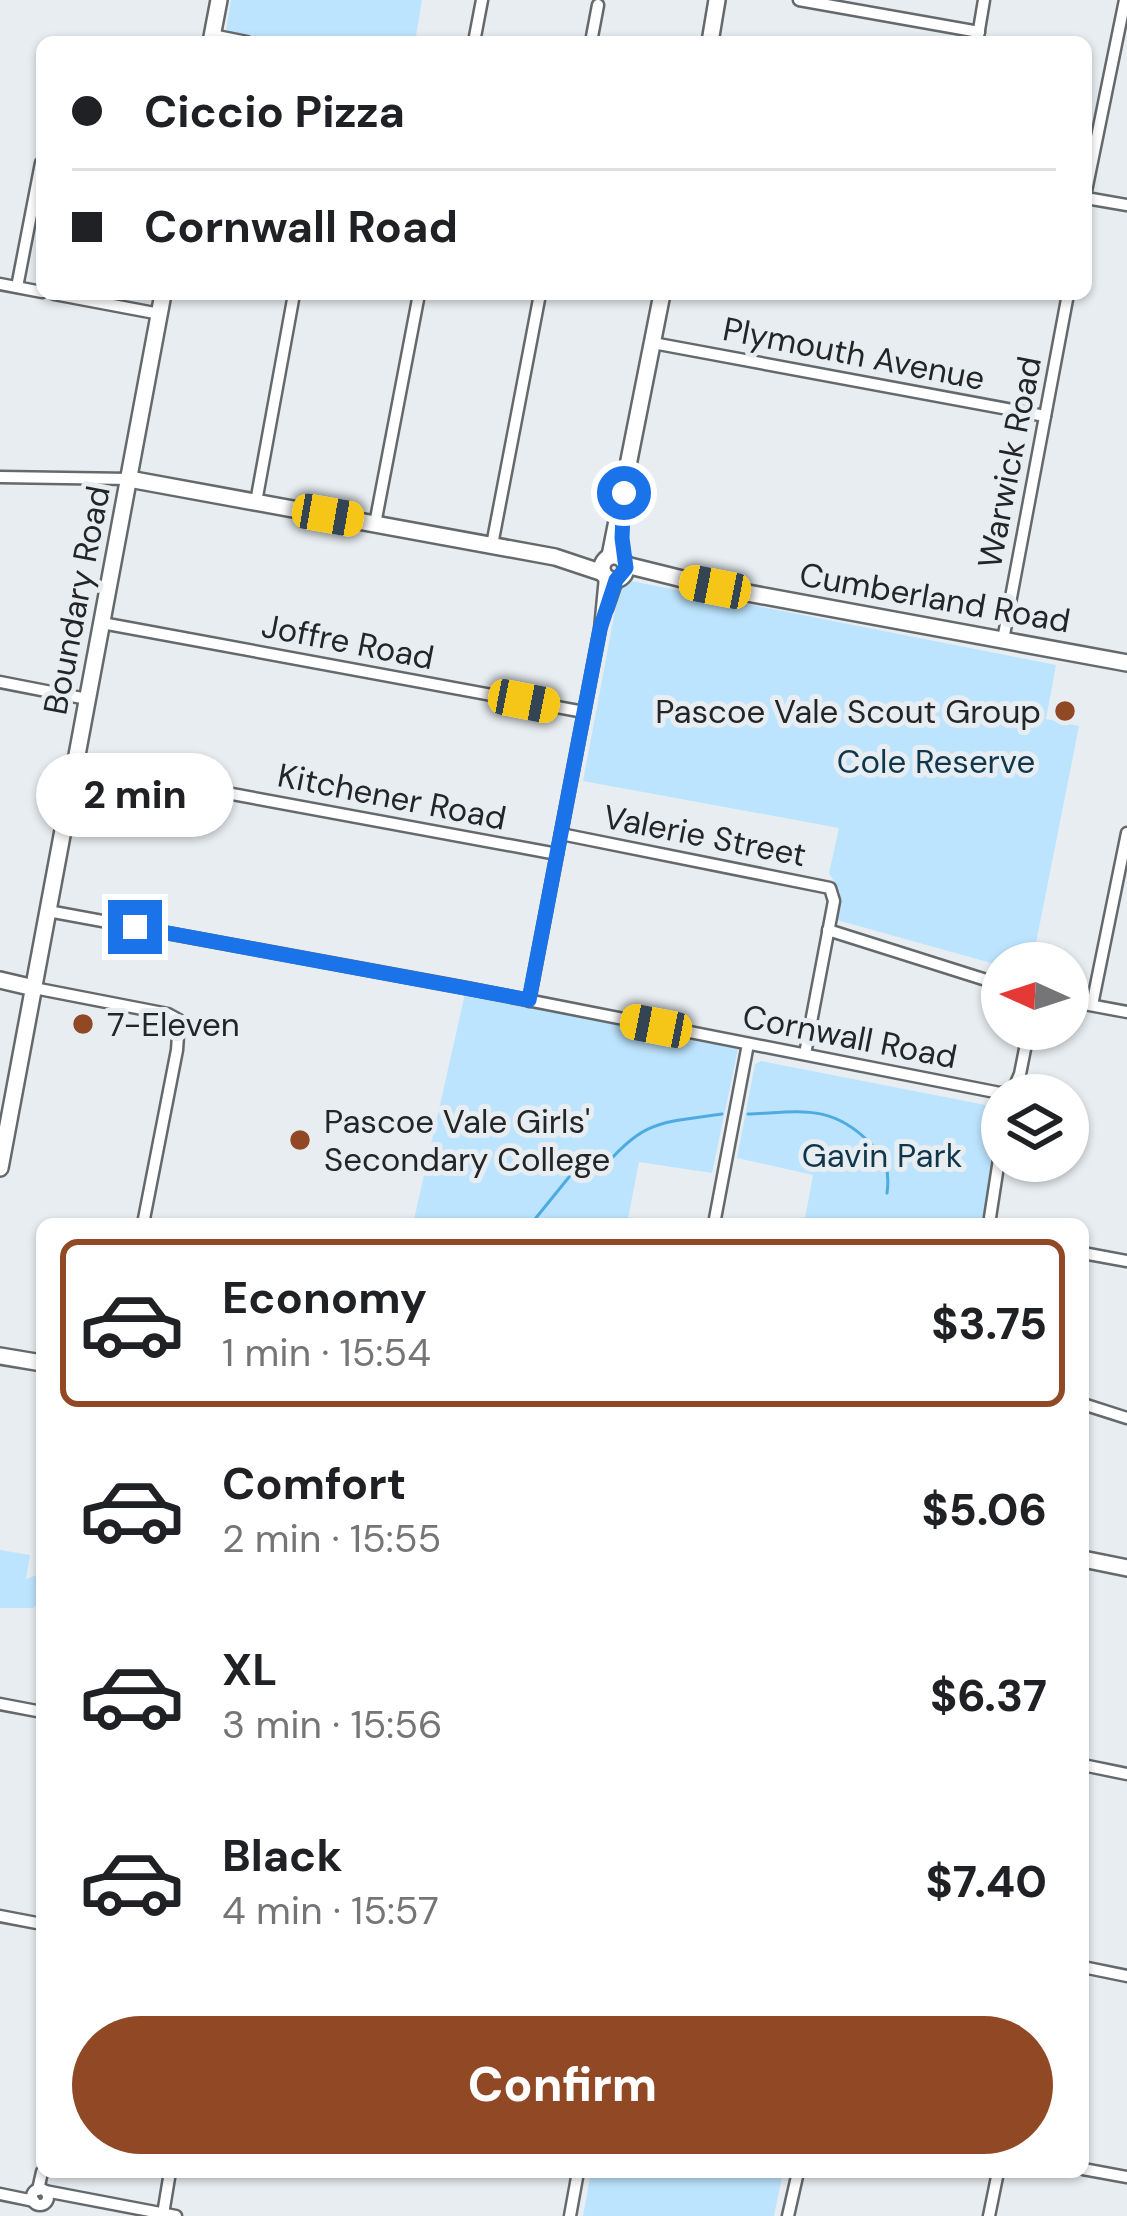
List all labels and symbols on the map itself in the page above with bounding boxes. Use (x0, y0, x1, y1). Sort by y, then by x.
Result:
street label: Plymouth Avenue (719, 307, 988, 400)
street label: Warwick Road (968, 353, 1051, 572)
route start (597, 466, 651, 520)
street label: Boundary Road (33, 482, 120, 718)
car (289, 491, 367, 539)
street label: Cumberland Road (796, 553, 1074, 642)
car (676, 562, 754, 612)
street label: Joffre Road (258, 604, 438, 679)
car (485, 676, 563, 726)
place label: Pascoe Vale Scout Group (655, 690, 1041, 733)
marker: Pascoe Vale Scout Group (1052, 698, 1078, 724)
park label: Cole Reserve (837, 740, 1035, 783)
callout: 2 min (36, 753, 234, 837)
street label: Kitchener Road (274, 753, 510, 840)
street label: Valerie Street (600, 795, 810, 876)
route end (108, 900, 162, 954)
north arrow (981, 942, 1089, 1050)
street label: Cornwall Road (739, 995, 961, 1078)
car (617, 1001, 695, 1051)
place label: 7-Eleven (107, 1003, 240, 1046)
marker: 7-Eleven (70, 1011, 96, 1037)
place label: Pascoe Vale Girls' Secondary College (324, 1100, 610, 1181)
marker: Pascoe Vale Girls' Secondary College (287, 1127, 313, 1153)
park label: Gavin Park (802, 1134, 963, 1177)

